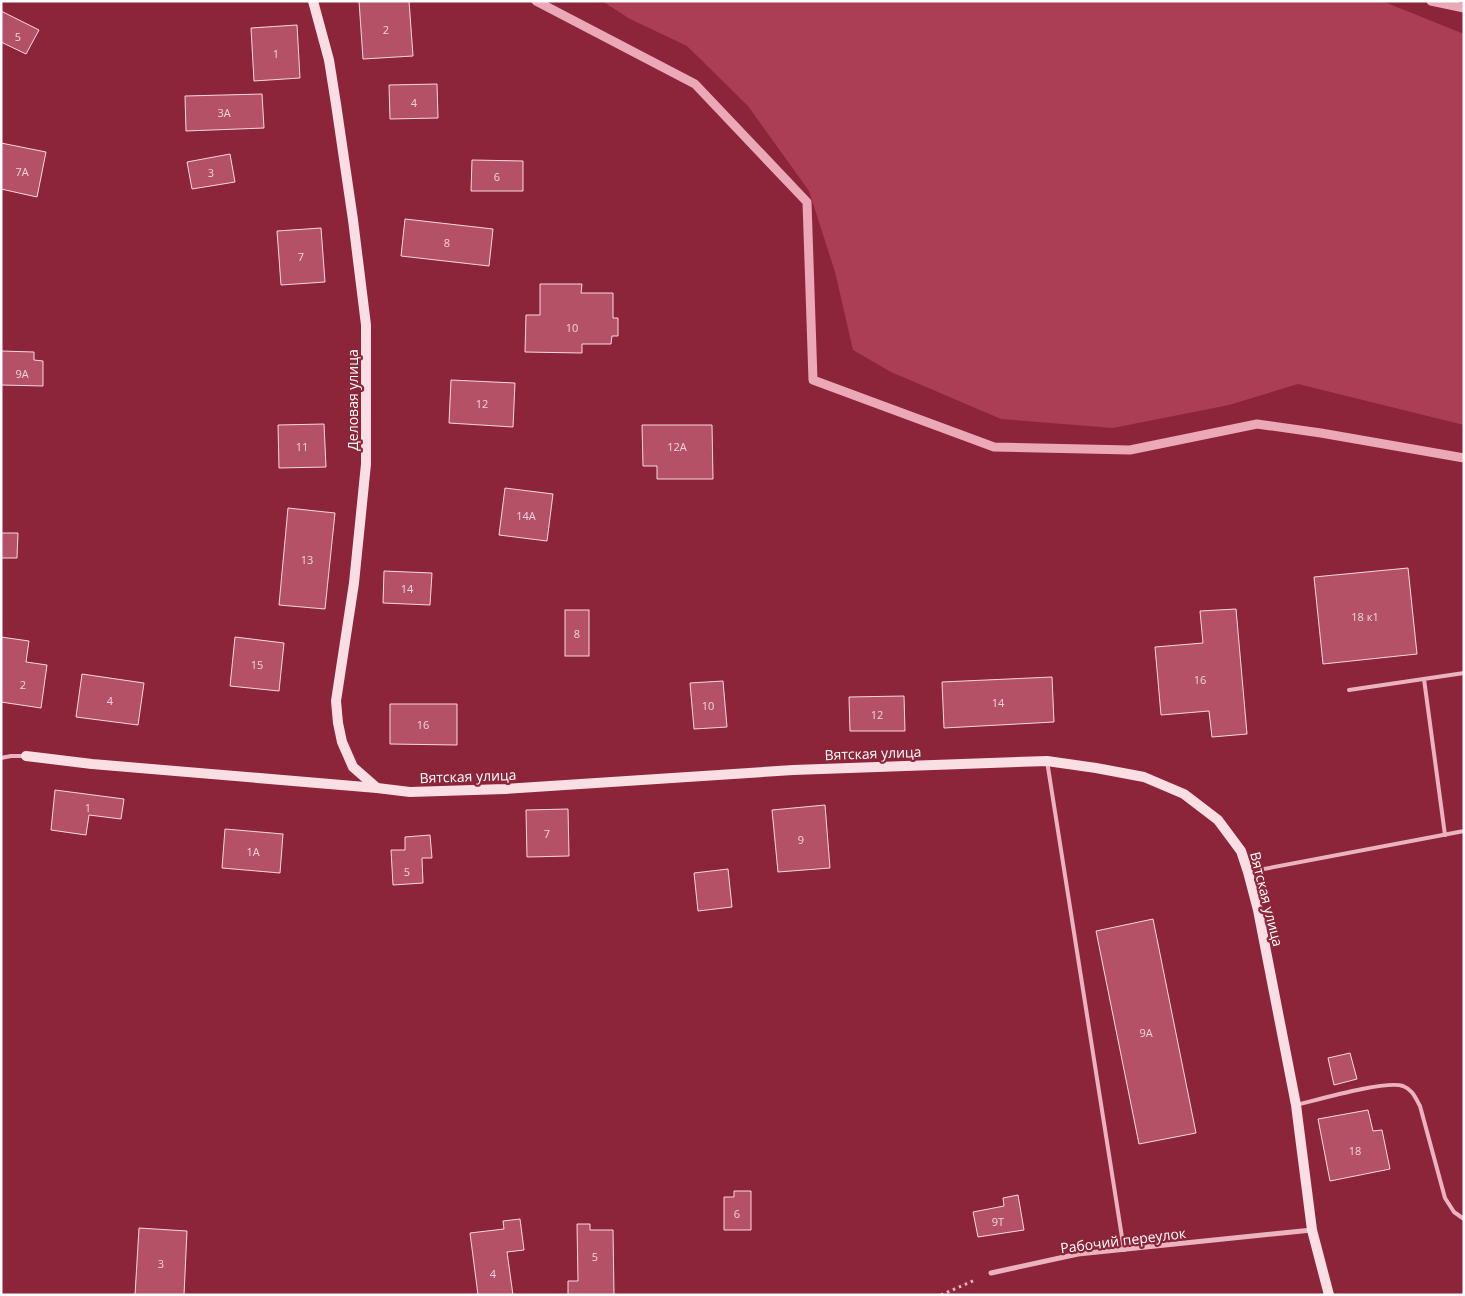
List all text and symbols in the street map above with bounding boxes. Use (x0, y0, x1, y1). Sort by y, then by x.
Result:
house number: 2 (383, 22, 389, 37)
house number: 5 (15, 29, 21, 44)
house number: 1 (273, 46, 279, 61)
house number: 4 (411, 95, 418, 110)
house number: 3А (217, 105, 231, 120)
house number: 7А (15, 164, 29, 179)
house number: 3 (208, 165, 214, 180)
house number: 6 (494, 169, 500, 184)
house number: 8 (444, 235, 450, 250)
house number: 7 (298, 249, 304, 264)
house number: 10 (566, 320, 578, 335)
street label: Деловая улица (343, 349, 362, 451)
house number: 9А (15, 366, 29, 381)
house number: 12 (476, 396, 488, 411)
house number: 11 (296, 439, 308, 454)
house number: 12А (667, 439, 687, 454)
house number: 14А (516, 508, 536, 523)
house number: 13 (301, 552, 313, 567)
house number: 14 (401, 581, 414, 596)
house number: 18 к1 (1351, 609, 1379, 624)
house number: 8 (574, 626, 580, 641)
house number: 15 (251, 657, 263, 672)
house number: 16 (1194, 672, 1206, 687)
house number: 2 (20, 677, 26, 692)
house number: 4 (107, 693, 114, 708)
house number: 14 (992, 695, 1005, 710)
house number: 10 (702, 698, 714, 713)
house number: 12 (871, 707, 883, 722)
house number: 16 (417, 717, 429, 732)
street label: Вятская улица (824, 742, 922, 764)
street label: Вятская улица (419, 765, 517, 787)
house number: 1 (85, 800, 91, 815)
house number: 7 (544, 826, 550, 841)
house number: 9 (798, 832, 804, 847)
house number: 1А (246, 844, 260, 859)
street label: Вятская улица (1246, 850, 1288, 948)
house number: 5 (404, 864, 410, 879)
house number: 9А (1139, 1025, 1153, 1040)
house number: 18 (1349, 1143, 1361, 1158)
house number: 6 (734, 1206, 740, 1221)
house number: 9Т (992, 1214, 1004, 1229)
street label: Рабочий переулок (1059, 1223, 1188, 1257)
house number: 5 (592, 1249, 598, 1264)
house number: 3 (158, 1256, 164, 1271)
house number: 4 (490, 1266, 497, 1281)

